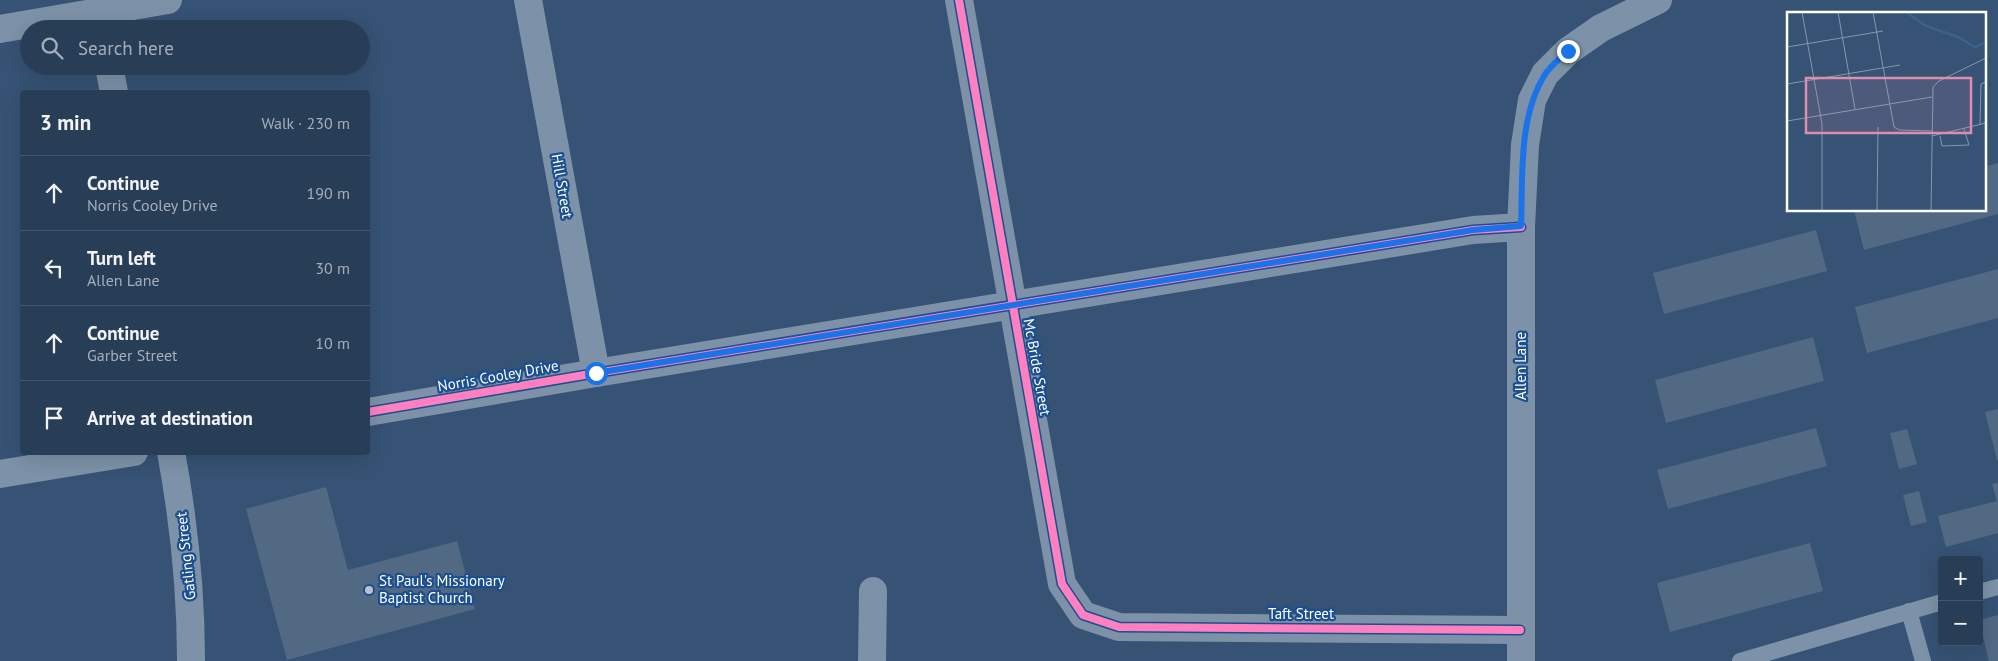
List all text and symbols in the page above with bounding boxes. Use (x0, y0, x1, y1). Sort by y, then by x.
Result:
inset map (1787, 12, 1986, 211)
search box (20, 20, 370, 75)
icon: search (38, 34, 66, 62)
text: Search here (78, 36, 174, 60)
route end (1557, 40, 1580, 63)
text: 3 min (40, 109, 91, 136)
text: Walk · 230 m (261, 113, 350, 133)
street label: Hill Street (547, 152, 578, 220)
text: Continue (87, 171, 159, 195)
icon: ahead (40, 179, 68, 207)
text: 190 m (307, 183, 350, 203)
text: Norris Cooley Drive (87, 195, 218, 215)
text: Turn left (87, 246, 156, 270)
icon: left (40, 254, 68, 282)
text: 30 m (315, 258, 350, 278)
text: Allen Lane (87, 270, 160, 290)
street label: Mc Bride Street (1020, 317, 1055, 417)
text: Continue (87, 321, 159, 345)
icon: ahead (40, 329, 68, 357)
street label: Allen Lane (1511, 332, 1530, 400)
text: 10 m (315, 333, 350, 353)
text: Garber Street (87, 345, 178, 365)
street label: Norris Cooley Drive (436, 356, 560, 396)
route start (585, 362, 608, 385)
icon: arrive (40, 404, 68, 432)
text: Arrive at destination (87, 406, 253, 430)
street label: Gatling Street (171, 511, 200, 601)
map controls (1938, 556, 1983, 646)
button: + (1938, 556, 1983, 601)
place label: St Paul's Missionary Baptist Church (379, 571, 505, 607)
marker: St Paul's Missionary Baptist Church (363, 584, 375, 596)
button: − (1938, 601, 1983, 646)
street label: Taft Street (1268, 604, 1334, 623)

